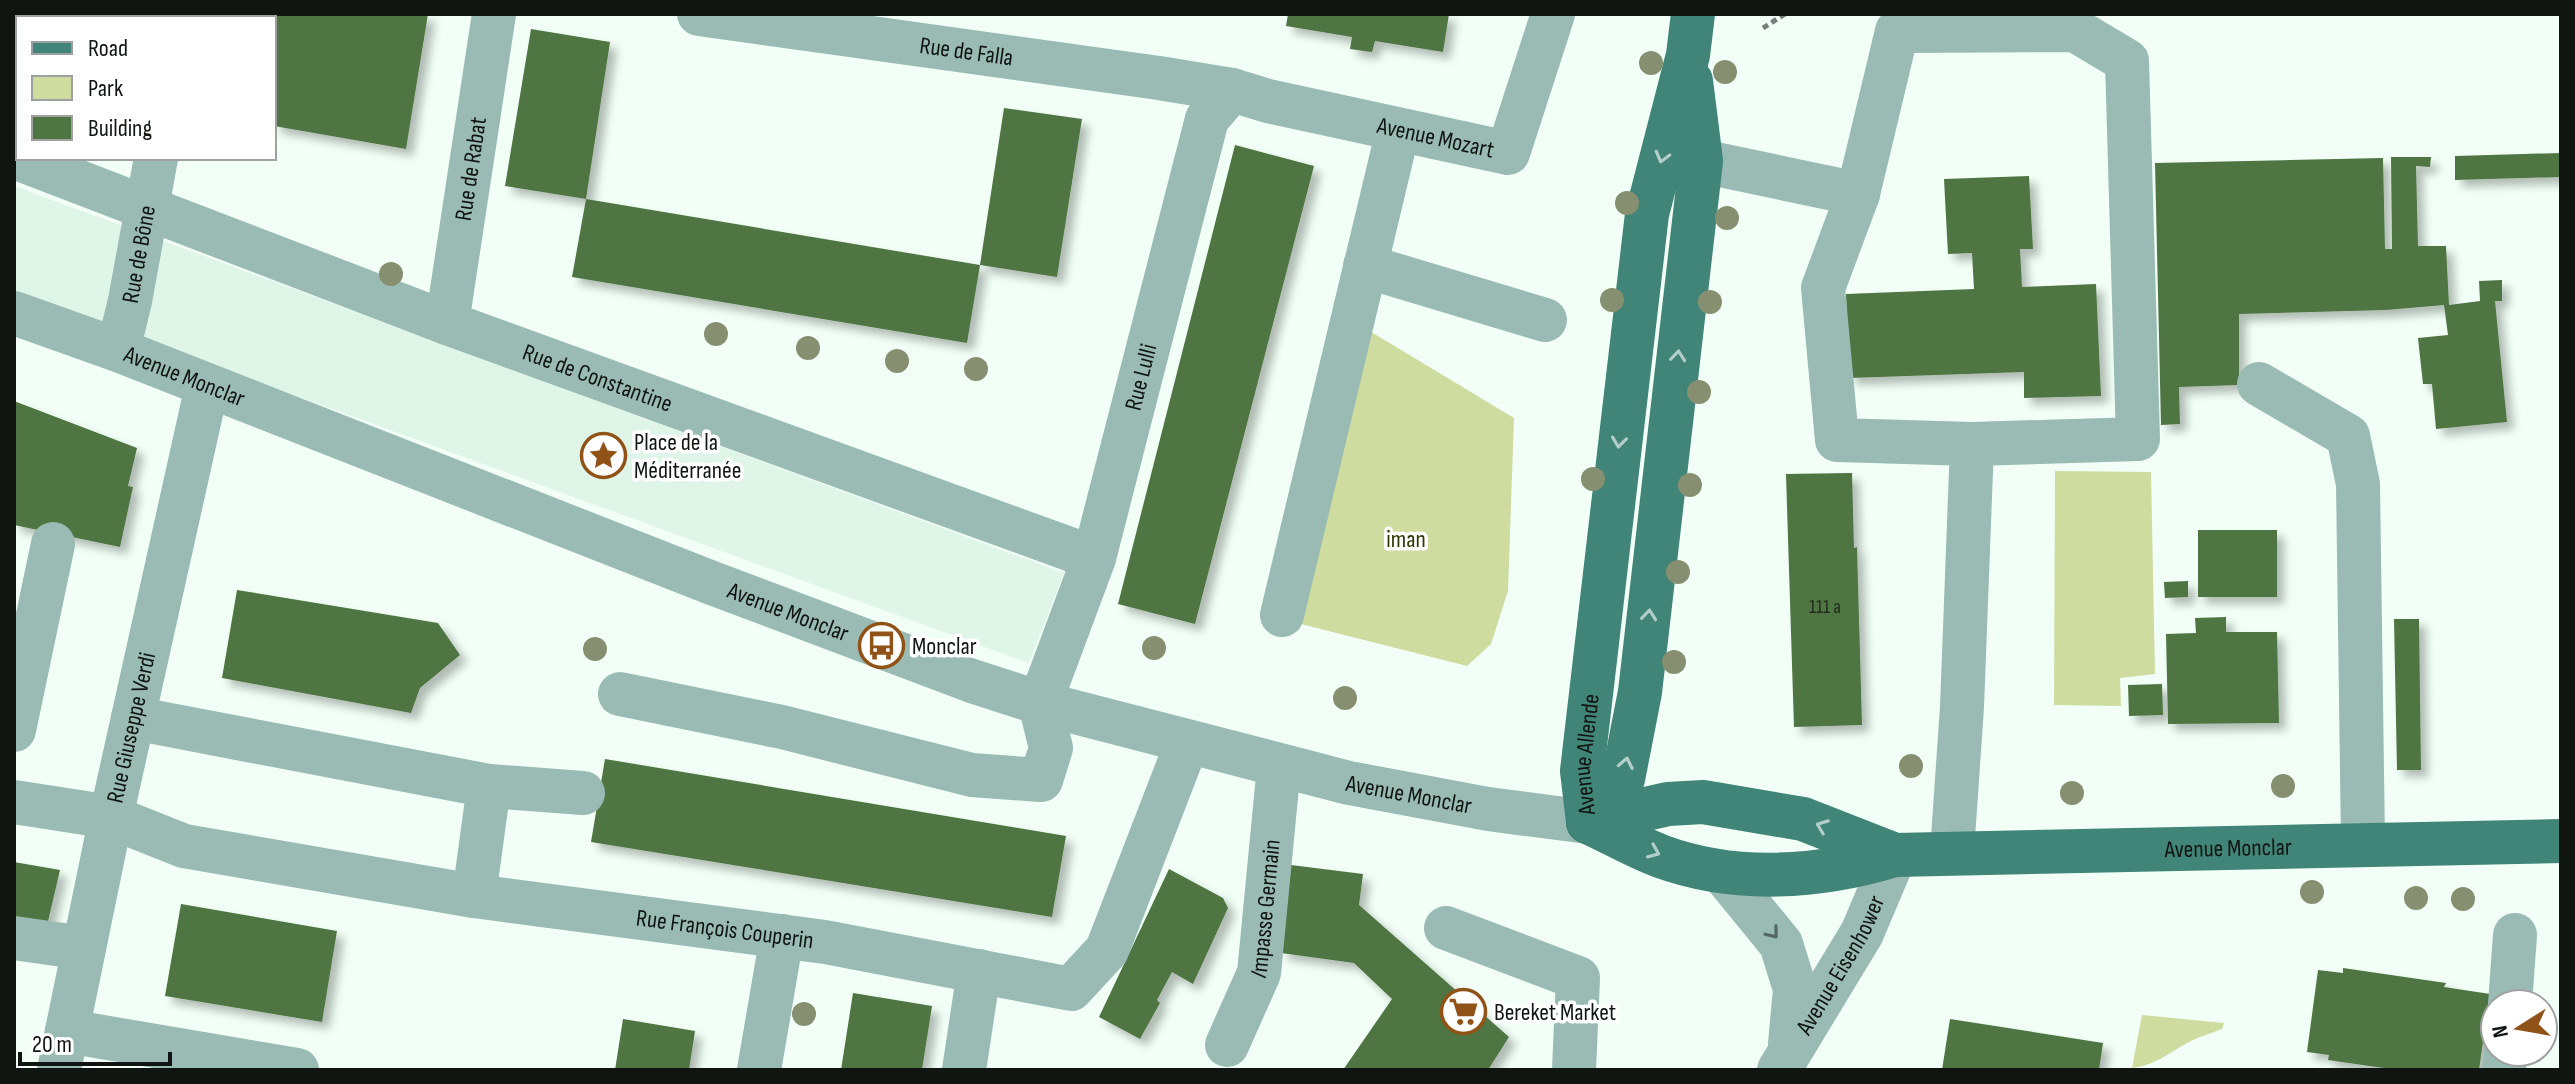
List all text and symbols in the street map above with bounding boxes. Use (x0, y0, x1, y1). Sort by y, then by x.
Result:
legend (16, 16, 276, 160)
street label: Rue de Falla (918, 31, 1015, 73)
text: Road (88, 34, 128, 63)
text: Park (88, 74, 123, 103)
street label: Avenue Mozart (1374, 111, 1497, 165)
text: Building (88, 114, 152, 143)
street label: Rue de Rabat (449, 115, 493, 223)
one-way arrow (1654, 150, 1671, 164)
street label: Rue de Bône (116, 203, 162, 305)
street label: Rue de Constantine (519, 338, 676, 419)
street label: Avenue Monclar (119, 340, 249, 413)
street label: Rue Lulli (1119, 341, 1164, 413)
one-way arrow (1670, 349, 1687, 362)
place label: Place de la Méditerranée (634, 428, 741, 485)
place icon: Place de la Méditerranée (579, 432, 627, 480)
one-way arrow (1611, 436, 1628, 449)
park label: iman (1386, 525, 1426, 554)
street label: Avenue Monclar (723, 576, 853, 648)
house number: 111 a (1809, 595, 1841, 619)
one-way arrow (1641, 608, 1658, 621)
bus stop icon: Monclar (857, 622, 905, 670)
place label: Monclar (912, 632, 977, 661)
street label: Rue Giuseppe Verdi (101, 650, 162, 806)
street label: Avenue Allende (1568, 692, 1606, 818)
one-way arrow (1617, 756, 1634, 769)
street label: Avenue Monclar (1343, 769, 1474, 821)
one-way arrow (1816, 819, 1830, 836)
street label: Avenue Monclar (2163, 833, 2292, 864)
street label: Impasse Germain (1245, 838, 1287, 983)
one-way arrow (1646, 843, 1660, 859)
street label: Avenue Eisenhower (1789, 891, 1891, 1041)
street label: Rue François Couperin (634, 903, 815, 955)
one-way arrow (1763, 924, 1777, 939)
supermarket icon: Bereket Market (1439, 988, 1487, 1036)
north arrow (2479, 988, 2559, 1068)
place label: Bereket Market (1494, 998, 1616, 1027)
scale bar (20, 1016, 170, 1066)
text: N (2486, 1023, 2515, 1040)
text: 20 m (32, 1030, 72, 1059)

